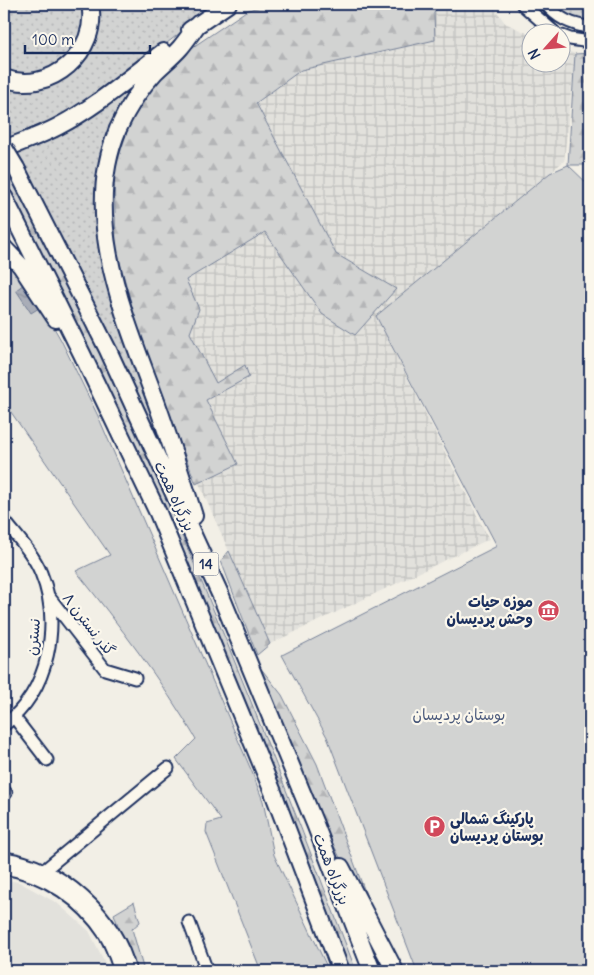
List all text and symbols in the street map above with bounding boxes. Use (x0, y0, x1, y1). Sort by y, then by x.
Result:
scale bar (25, 22, 150, 54)
north arrow (522, 22, 572, 72)
text: 100 m (32, 30, 74, 49)
text: N (524, 46, 545, 62)
street label: بزرگراه همت (150, 458, 200, 534)
road number: 14 (194, 552, 218, 576)
street label: گذر نسترن ۸ (59, 589, 119, 659)
place label: موزه حیات وحش پردیسان (447, 592, 533, 628)
museum icon: موزه حیات وحش پردیسان (537, 598, 561, 622)
street label: نسترن (22, 618, 44, 656)
park label: بوستان پردیسان (413, 705, 505, 725)
place label: پارکینگ شمالی بوستان پردیسان (450, 809, 543, 846)
parking icon: پارکینگ شمالی بوستان پردیسان (422, 815, 446, 839)
street label: بزرگراه همت (310, 830, 354, 908)

